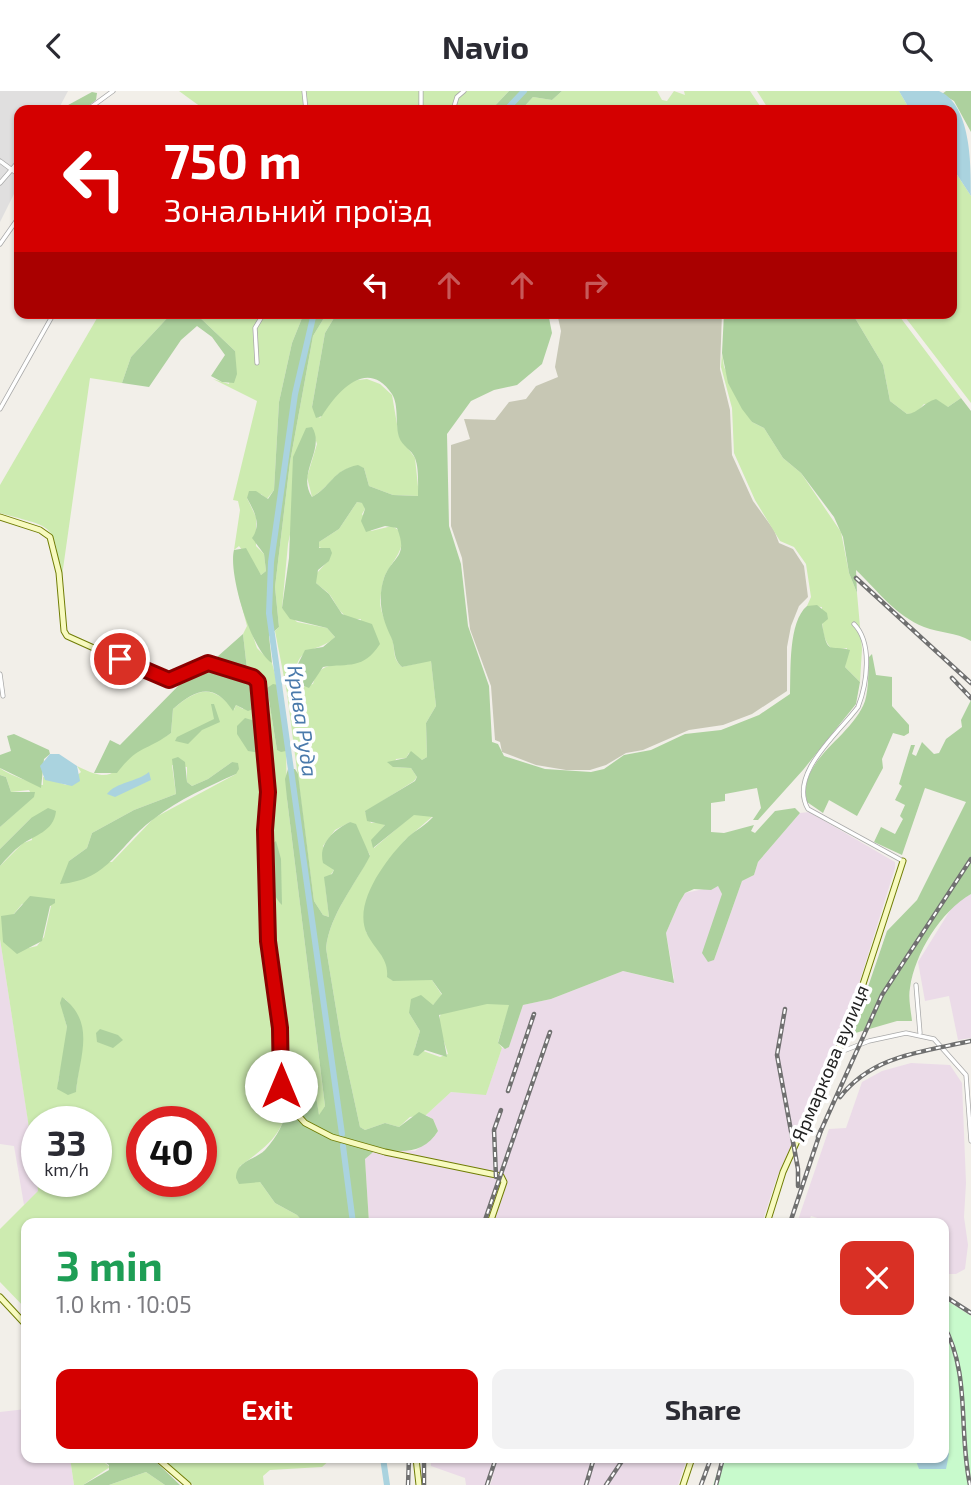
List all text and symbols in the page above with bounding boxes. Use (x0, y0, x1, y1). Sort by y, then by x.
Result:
icon: back (35, 27, 73, 65)
text: Navio (442, 27, 529, 65)
icon: search (898, 27, 936, 65)
text: 750 m (164, 130, 302, 189)
icon: left (49, 133, 140, 224)
text: Зональний проїзд (164, 190, 432, 228)
icon: left (357, 266, 395, 304)
icon: ahead (430, 266, 468, 304)
icon: ahead (503, 266, 541, 304)
icon: right (576, 266, 614, 304)
pin (90, 629, 150, 689)
icon: arrive (101, 640, 139, 678)
water label: Крива Руда (283, 663, 324, 778)
street label: Ярмаркова вулиця (786, 981, 874, 1145)
position arrow (244, 1049, 318, 1123)
speed limit sign: 40 (126, 1106, 217, 1197)
text: 33 (47, 1121, 86, 1163)
text: km/h (44, 1158, 89, 1180)
text: 3 min (56, 1239, 163, 1289)
button: close (840, 1241, 914, 1315)
text: 1.0 km · 10:05 (56, 1290, 192, 1318)
button: Exit (56, 1369, 478, 1449)
button: Share (492, 1369, 914, 1449)

